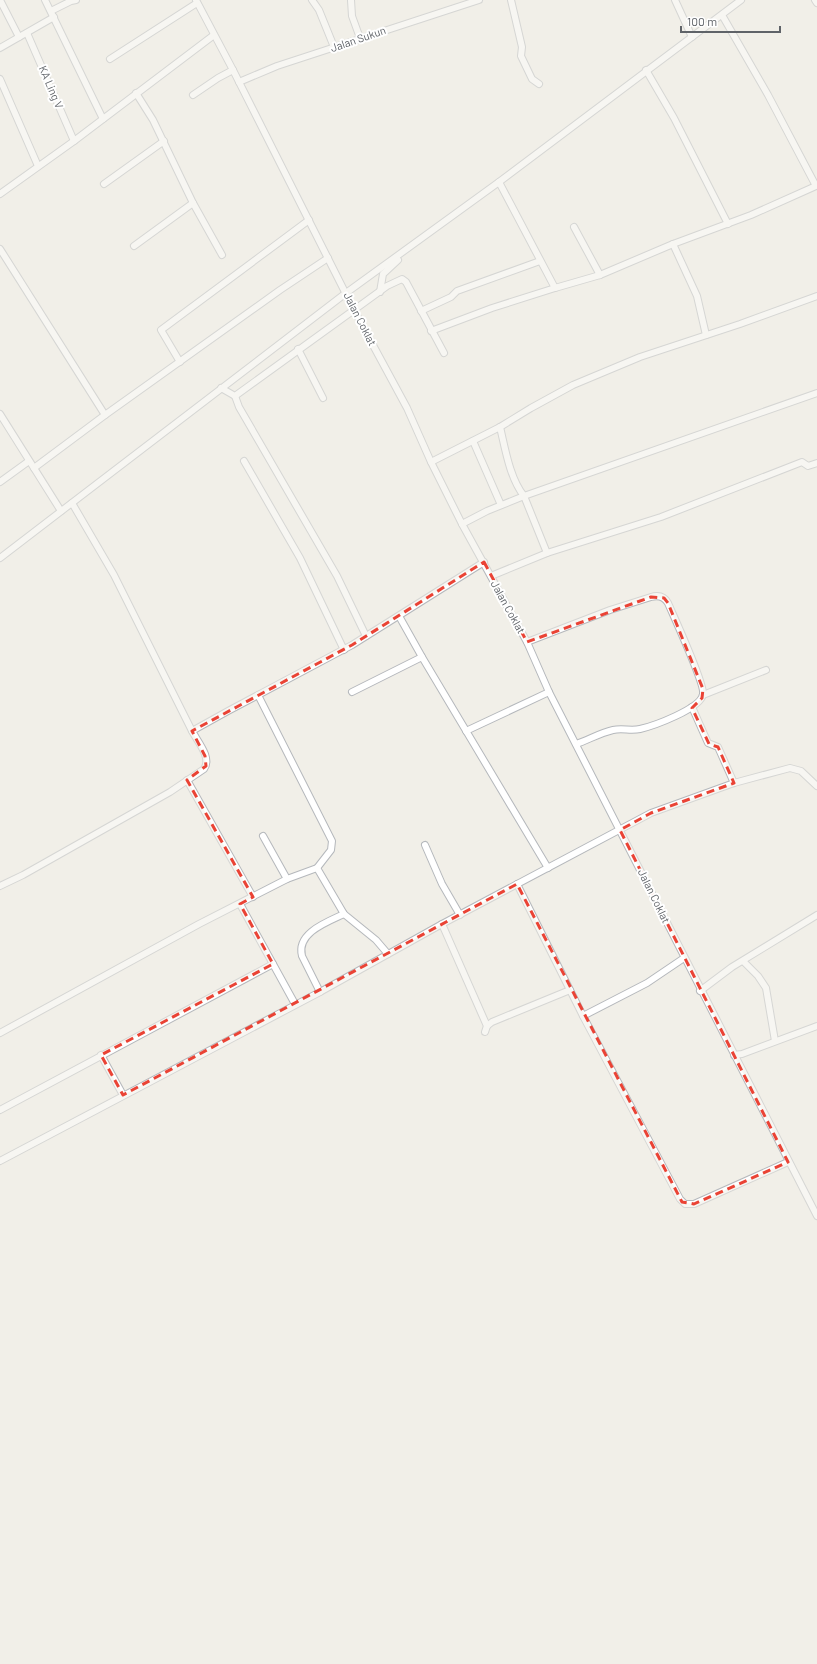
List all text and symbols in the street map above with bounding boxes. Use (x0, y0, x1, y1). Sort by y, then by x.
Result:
scale bar (681, 8, 780, 34)
text: 100 m (687, 14, 717, 28)
street label: Jalan Sukun (328, 23, 387, 54)
street label: KA Ling V (37, 63, 67, 111)
street label: Jalan Coklat (341, 290, 380, 348)
street label: Jalan Coklat (489, 578, 528, 636)
street label: Jalan Coklat (636, 867, 673, 925)

